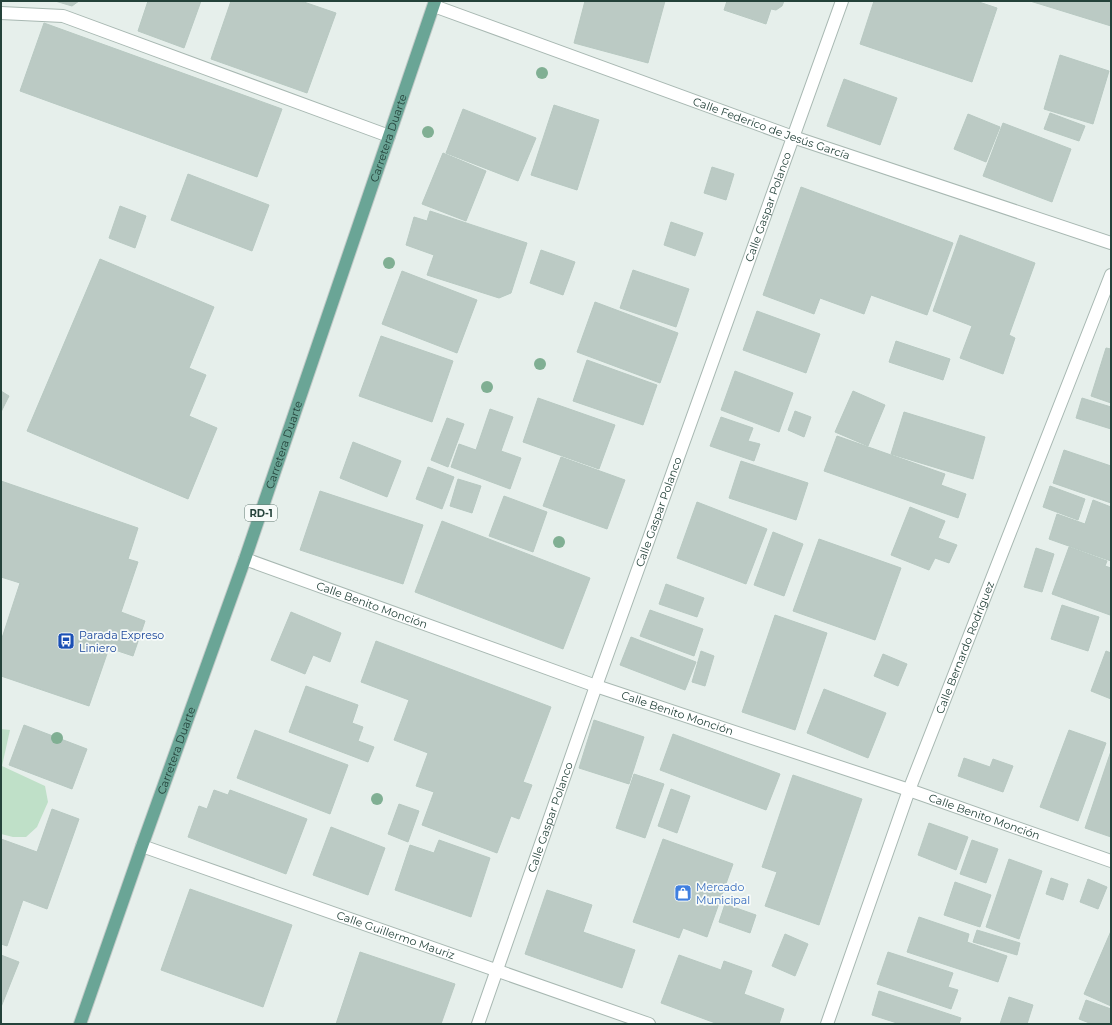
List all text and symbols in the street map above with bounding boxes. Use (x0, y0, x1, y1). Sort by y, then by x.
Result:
street label: Carretera Duarte (367, 92, 410, 184)
street label: Calle Federico de Jesús García (691, 94, 852, 162)
street label: Calle Gaspar Polanco (742, 150, 794, 264)
street label: Carretera Duarte (262, 399, 305, 491)
street label: Calle Gaspar Polanco (632, 455, 685, 569)
road number: RD-1 (245, 505, 277, 521)
street label: Calle Benito Monción (314, 578, 429, 631)
street label: Calle Bernardo Rodríguez (933, 579, 997, 716)
place label: Parada Expreso Liniero (79, 628, 164, 655)
bus stop icon: Parada Expreso Liniero (56, 631, 76, 651)
street label: Calle Benito Monción (619, 688, 735, 738)
street label: Carretera Duarte (154, 704, 199, 796)
street label: Calle Gaspar Polanco (524, 760, 576, 874)
street label: Calle Benito Monción (927, 790, 1042, 843)
place label: Mercado Municipal (696, 880, 750, 907)
shop icon: Mercado Municipal (673, 883, 693, 903)
street label: Calle Guillermo Mauriz (335, 908, 457, 962)

